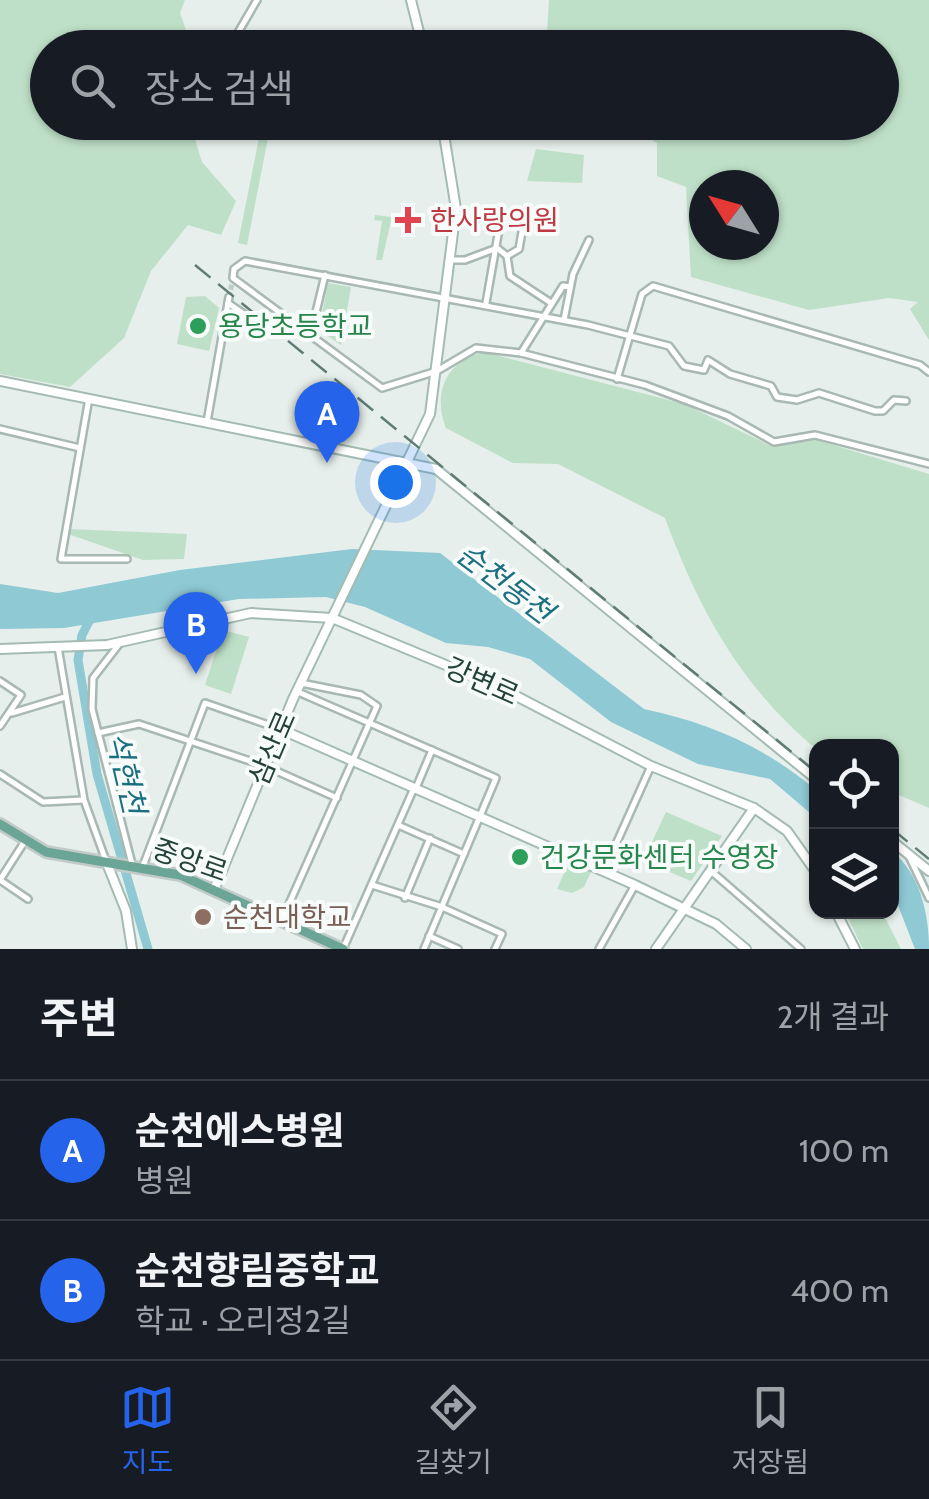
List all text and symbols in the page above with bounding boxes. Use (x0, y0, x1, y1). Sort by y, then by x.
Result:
search box (30, 30, 899, 140)
icon: search (65, 58, 120, 113)
text: 장소 검색 (145, 65, 293, 112)
north arrow (689, 170, 779, 260)
place label: 한사랑의원 (430, 203, 559, 237)
marker: 한사랑의원 (395, 207, 421, 233)
place label: 용당초등학교 (218, 309, 373, 343)
marker: 용당초등학교 (187, 315, 209, 337)
pin: A (294, 380, 360, 463)
your location (370, 457, 421, 508)
water label: 순천동천 (450, 535, 563, 633)
pin: B (164, 592, 228, 674)
street label: 강변로 (440, 650, 524, 712)
street label: 삼산로 (241, 706, 303, 790)
water label: 석현천 (99, 728, 154, 821)
map controls (809, 739, 899, 919)
button: locate (809, 739, 899, 829)
button: layers (809, 829, 899, 919)
street label: 중앙로 (148, 831, 232, 889)
place label: 건강문화센터 수영장 (540, 840, 778, 874)
marker: 건강문화센터 수영장 (509, 846, 531, 868)
place label: 순천대학교 (223, 900, 352, 934)
marker: 순천대학교 (192, 906, 214, 928)
text: 주변 (40, 992, 117, 1044)
text: 2개 결과 (777, 997, 889, 1036)
text: 순천에스병원 (135, 1107, 345, 1154)
text: A (62, 1131, 83, 1170)
text: 100 m (799, 1131, 889, 1170)
text: 병원 (135, 1161, 194, 1200)
text: 순천향림중학교 (135, 1247, 380, 1294)
text: B (62, 1271, 83, 1310)
text: 400 m (791, 1271, 889, 1310)
text: 학교 · 오리정2길 (135, 1301, 350, 1340)
tab: 지도 (120, 1380, 175, 1480)
tab: 길찾기 (415, 1380, 492, 1480)
tab: 저장됨 (732, 1380, 809, 1480)

